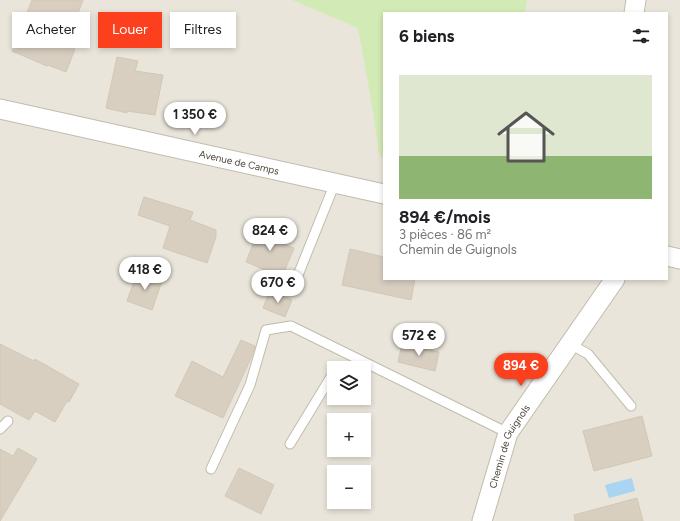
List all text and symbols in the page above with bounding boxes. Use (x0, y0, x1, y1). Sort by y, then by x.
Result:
chip: Acheter (12, 12, 90, 48)
chip: Louer (98, 12, 162, 48)
chip: Filtres (170, 12, 236, 48)
icon: filters (630, 25, 652, 47)
text: 6 biens (399, 26, 455, 46)
icon: home (490, 101, 562, 173)
pin: 1 350 € (158, 102, 232, 136)
text: 1 350 € (173, 107, 217, 122)
street label: Avenue de Camps (198, 147, 281, 178)
text: 894 €/mois (399, 207, 490, 227)
pin: 824 € (242, 218, 298, 252)
text: 824 € (252, 223, 288, 238)
text: 3 pièces · 86 m² (399, 227, 491, 242)
text: Chemin de Guignols (399, 242, 517, 257)
pin: 418 € (117, 257, 173, 291)
text: 418 € (128, 262, 162, 277)
pin: 670 € (250, 270, 306, 304)
text: 670 € (260, 275, 296, 290)
pin: 572 € (391, 323, 447, 357)
text: 572 € (402, 328, 436, 343)
pin: 894 € (493, 353, 549, 387)
text: 894 € (503, 358, 539, 373)
map controls (327, 361, 371, 509)
button: layers (327, 361, 371, 405)
street label: Chemin de Guignols (486, 402, 533, 490)
button: + (327, 413, 371, 457)
button: − (327, 465, 371, 509)

